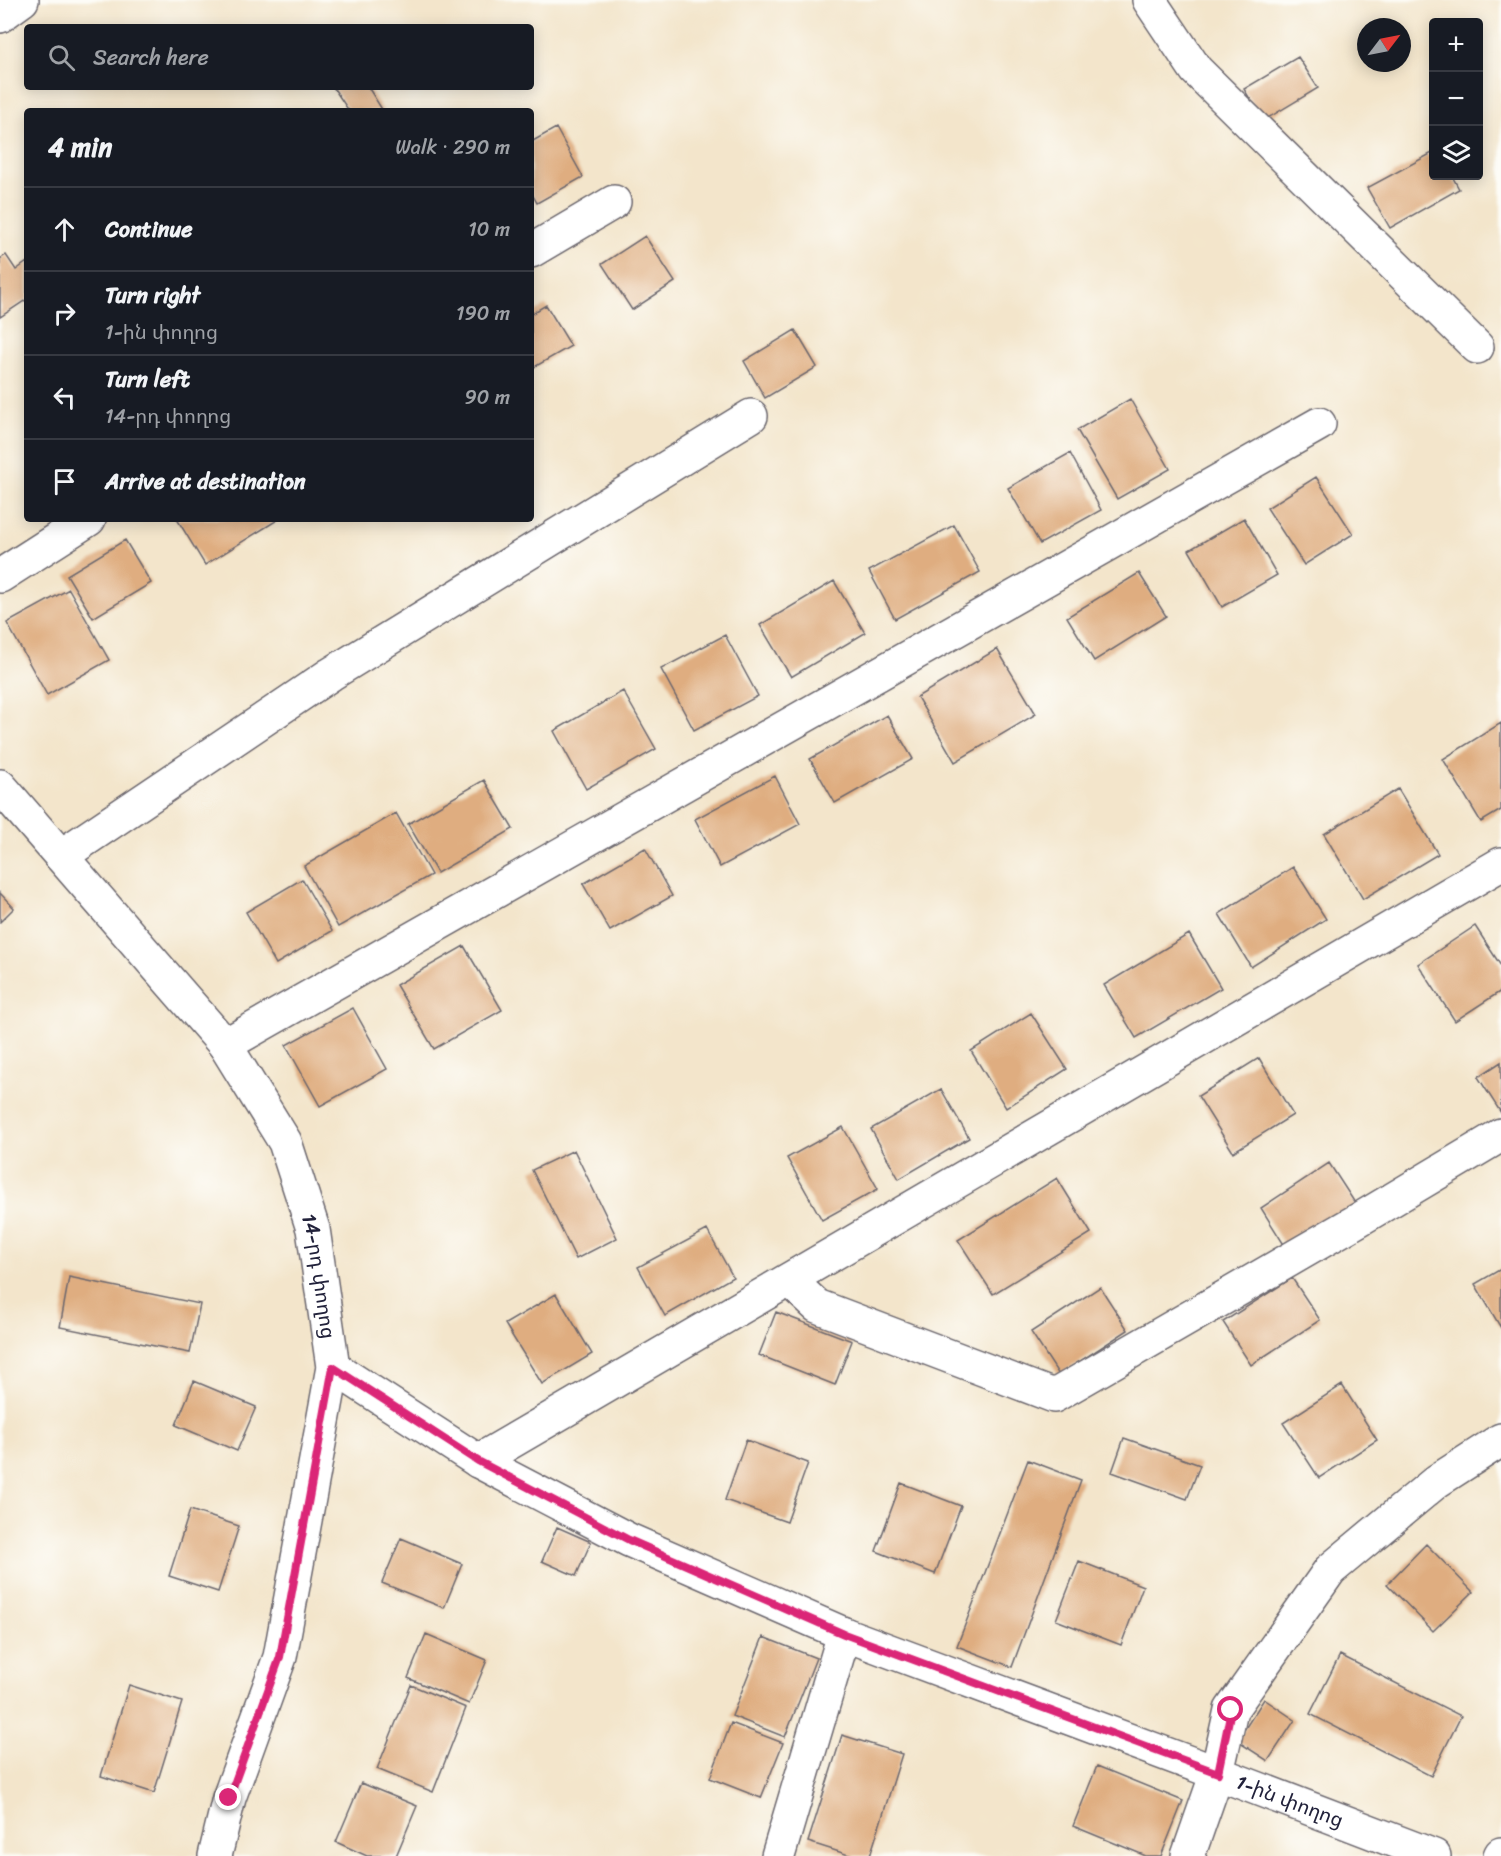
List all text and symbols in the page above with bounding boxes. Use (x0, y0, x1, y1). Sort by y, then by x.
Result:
north arrow (1357, 18, 1411, 72)
map controls (1429, 18, 1483, 180)
button: + (1429, 18, 1483, 72)
search box (24, 24, 534, 90)
text: Search here (93, 38, 209, 77)
icon: search (45, 41, 78, 74)
button: − (1429, 72, 1483, 126)
text: 4 min (48, 124, 112, 170)
button: layers (1429, 126, 1483, 180)
text: Walk · 290 m (395, 130, 510, 165)
text: Continue (105, 210, 193, 249)
text: 10 m (468, 212, 510, 247)
icon: ahead (48, 213, 81, 246)
text: Turn right (105, 276, 200, 315)
text: 190 m (456, 296, 510, 331)
icon: right (48, 297, 81, 330)
text: 1-ին փողոց (105, 315, 218, 350)
text: Turn left (105, 360, 190, 399)
text: 90 m (465, 380, 510, 415)
icon: left (48, 381, 81, 414)
text: 14-րդ փողոց (105, 399, 231, 434)
text: Arrive at destination (105, 462, 306, 501)
icon: arrive (48, 465, 81, 498)
street label: 14-րդ փողոց (292, 1209, 346, 1341)
route start (1217, 1696, 1243, 1722)
street label: 1-ին փողոց (1231, 1764, 1349, 1837)
route end (215, 1784, 241, 1810)

